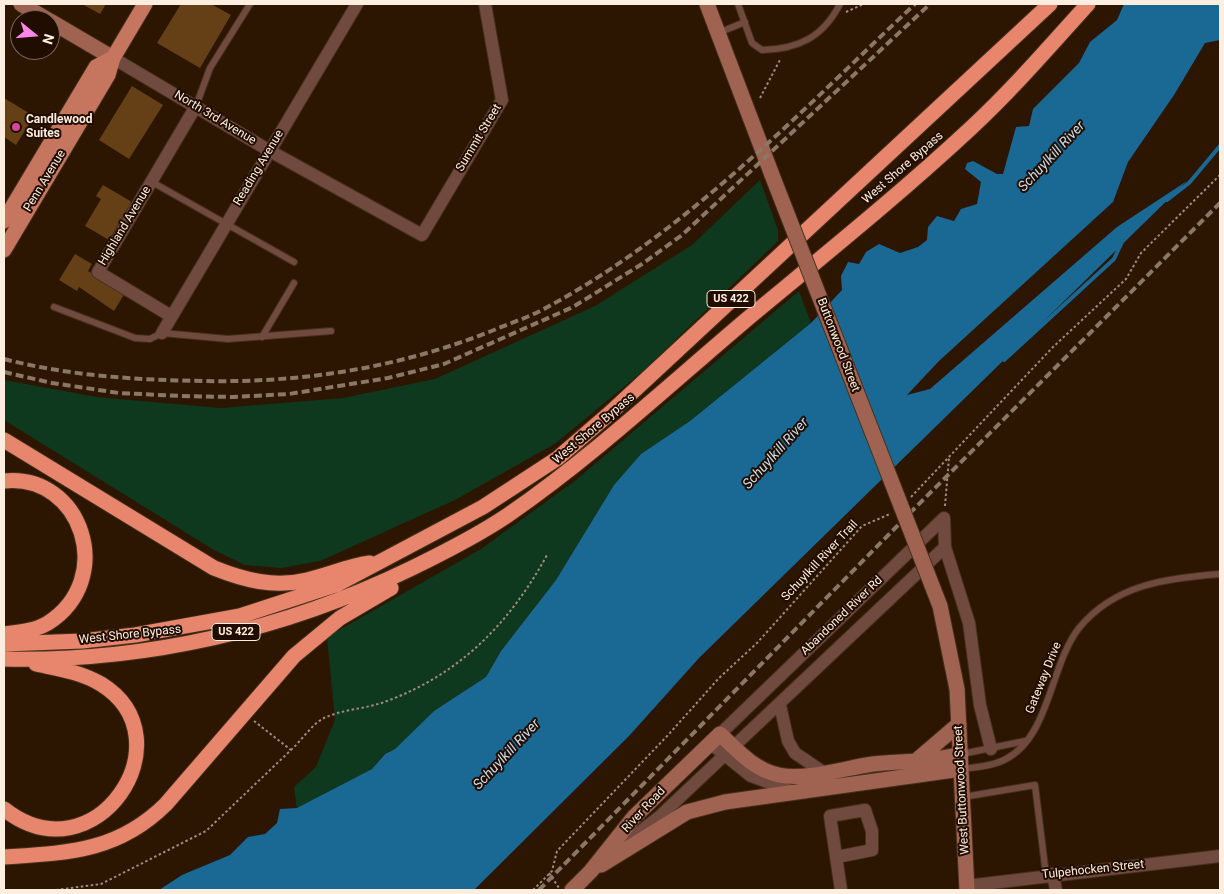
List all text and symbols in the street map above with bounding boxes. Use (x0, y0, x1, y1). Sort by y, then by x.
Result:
north arrow (10, 10, 60, 60)
text: N (39, 32, 57, 46)
street label: North 3rd Avenue (171, 88, 259, 148)
street label: Summit Street (453, 102, 505, 174)
place label: Candlewood Suites (26, 113, 93, 141)
water label: Schuylkill River (1015, 118, 1089, 196)
marker: Candlewood Suites (10, 121, 22, 133)
street label: Reading Avenue (231, 128, 287, 208)
street label: West Shore Bypass (860, 129, 946, 207)
street label: Penn Avenue (21, 148, 69, 214)
street label: Highland Avenue (96, 184, 154, 268)
road number: US 422 (707, 290, 755, 308)
street label: Buttonwood Street (813, 296, 863, 394)
street label: West Shore Bypass (550, 391, 638, 467)
water label: Schuylkill River (740, 415, 812, 493)
street label: Schuylkill River Trail (779, 518, 861, 604)
street label: Abandoned River Rd (798, 573, 886, 659)
street label: West Shore Bypass (78, 622, 182, 648)
road number: US 422 (212, 624, 260, 640)
street label: Gateway Drive (1023, 640, 1065, 716)
water label: Schuylkill River (470, 716, 544, 794)
street label: West Buttonwood Street (951, 725, 973, 855)
street label: River Road (619, 784, 669, 836)
street label: Tulpehocken Street (1041, 857, 1145, 883)

